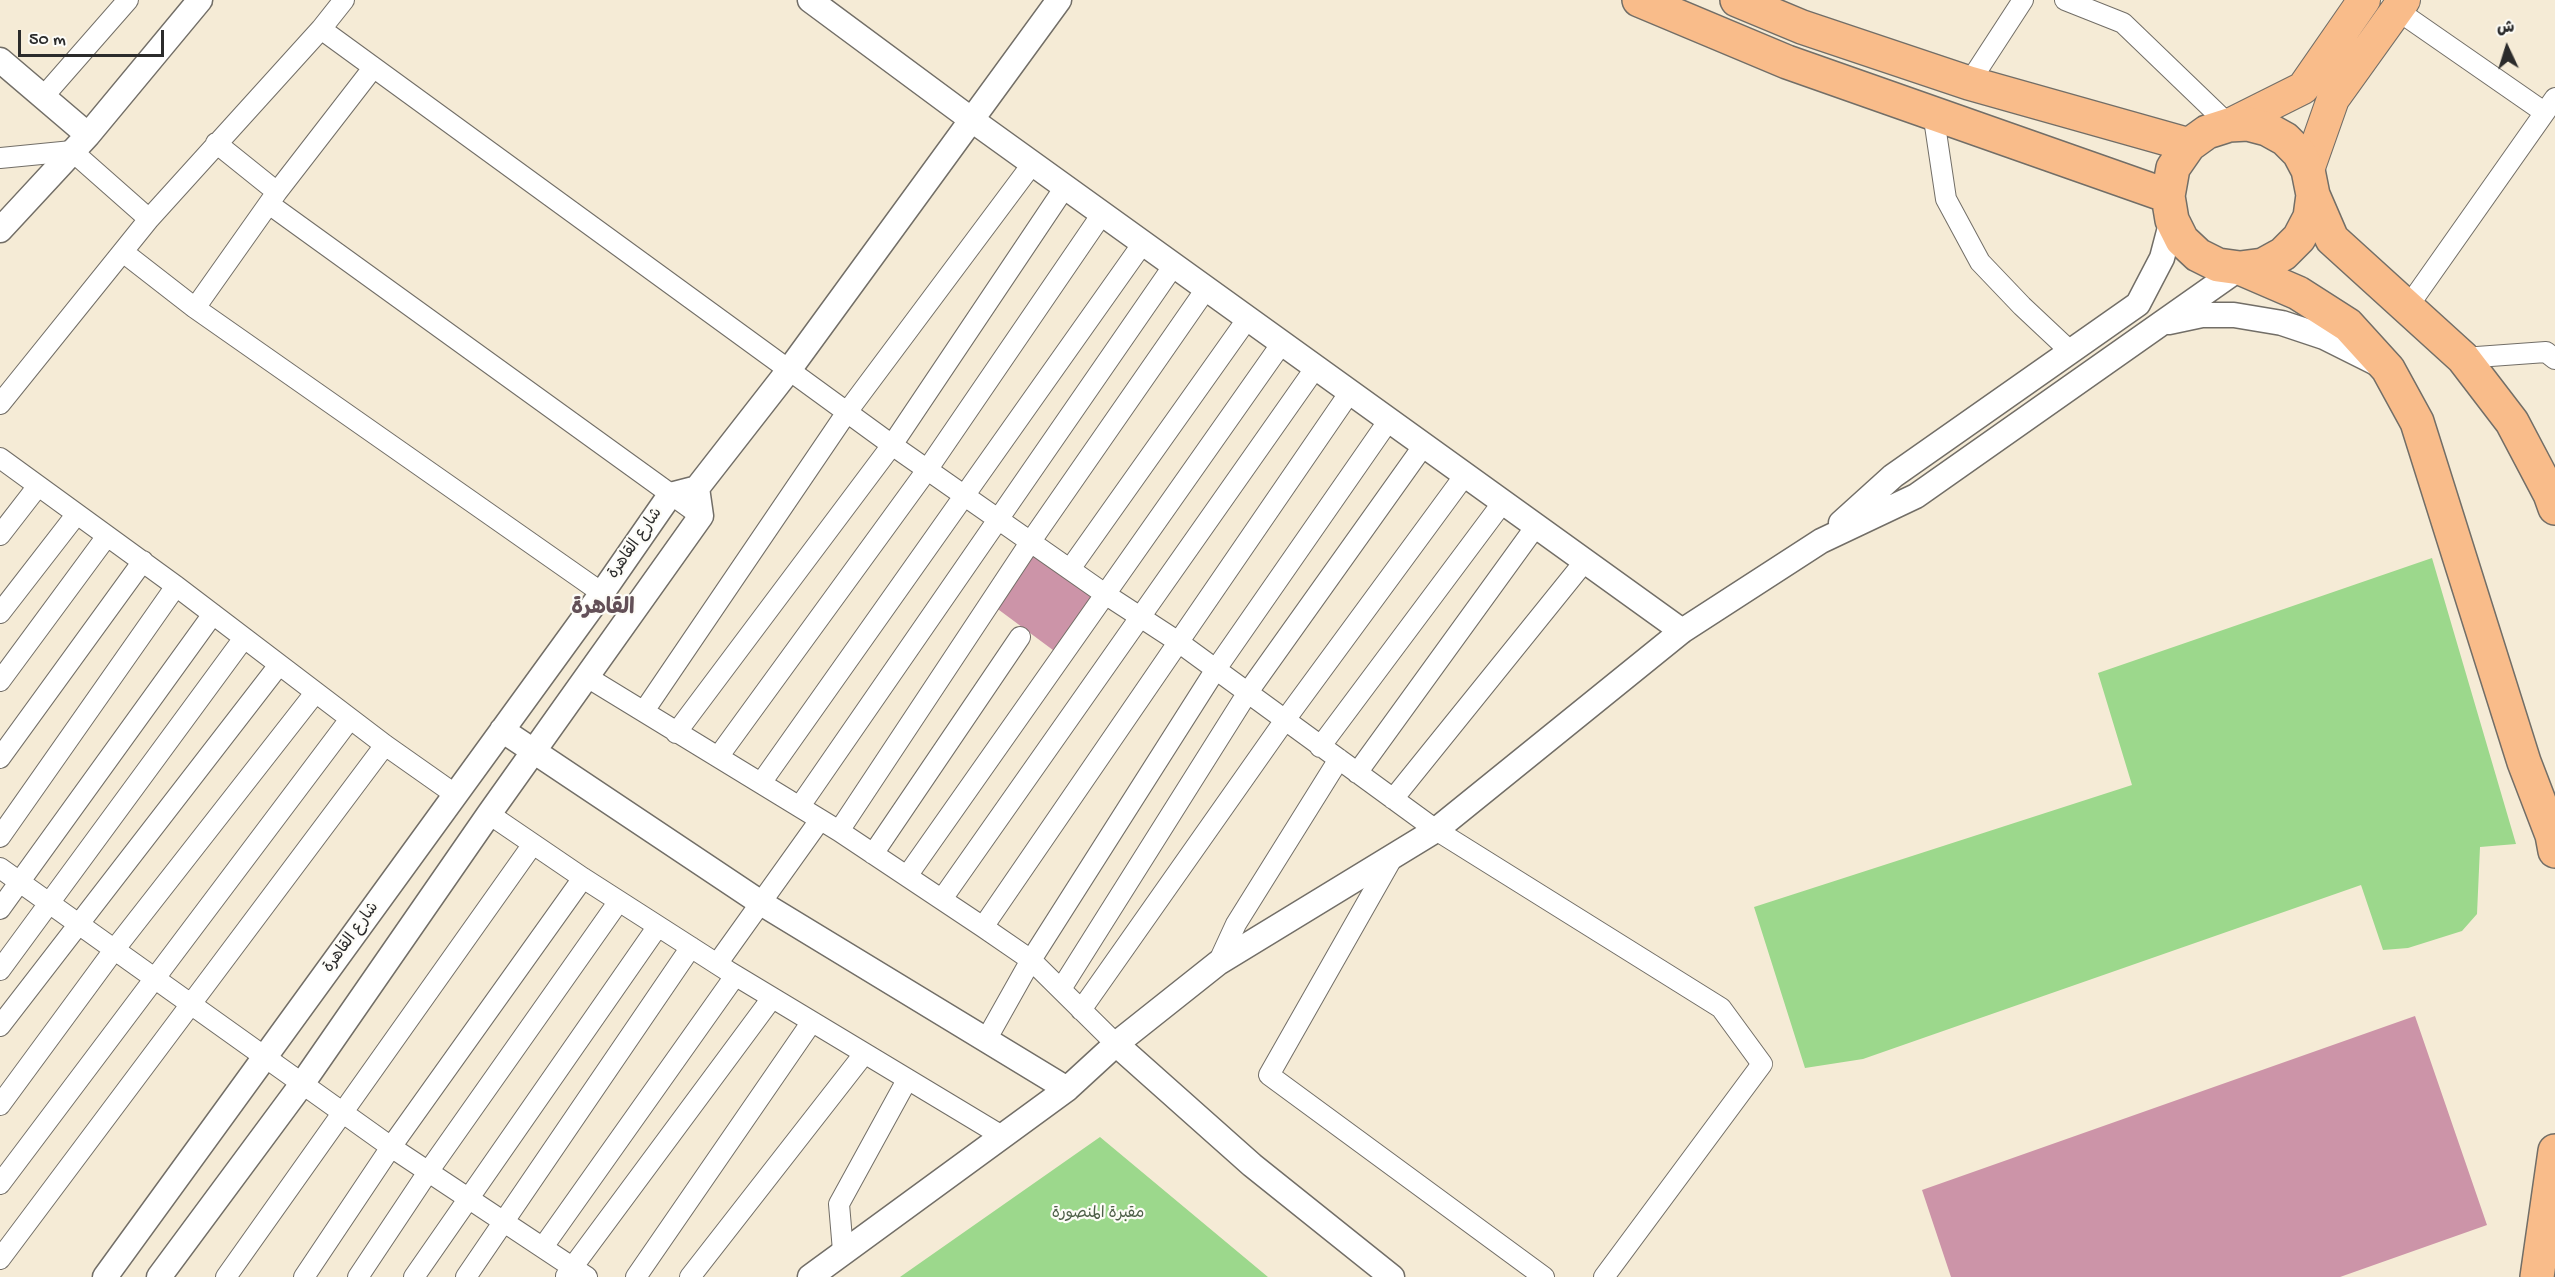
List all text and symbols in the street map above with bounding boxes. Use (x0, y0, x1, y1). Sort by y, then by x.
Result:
scale bar (21, 18, 166, 56)
north arrow (2477, 18, 2537, 78)
text: ش (2496, 19, 2515, 40)
text: 50 m (29, 30, 66, 51)
street label: شارع القاهرة (605, 505, 667, 583)
district label: القاهرة (571, 597, 635, 623)
street label: شارع القاهرة (320, 899, 384, 977)
park label: مقبرة المنصورة (1052, 1205, 1144, 1225)

